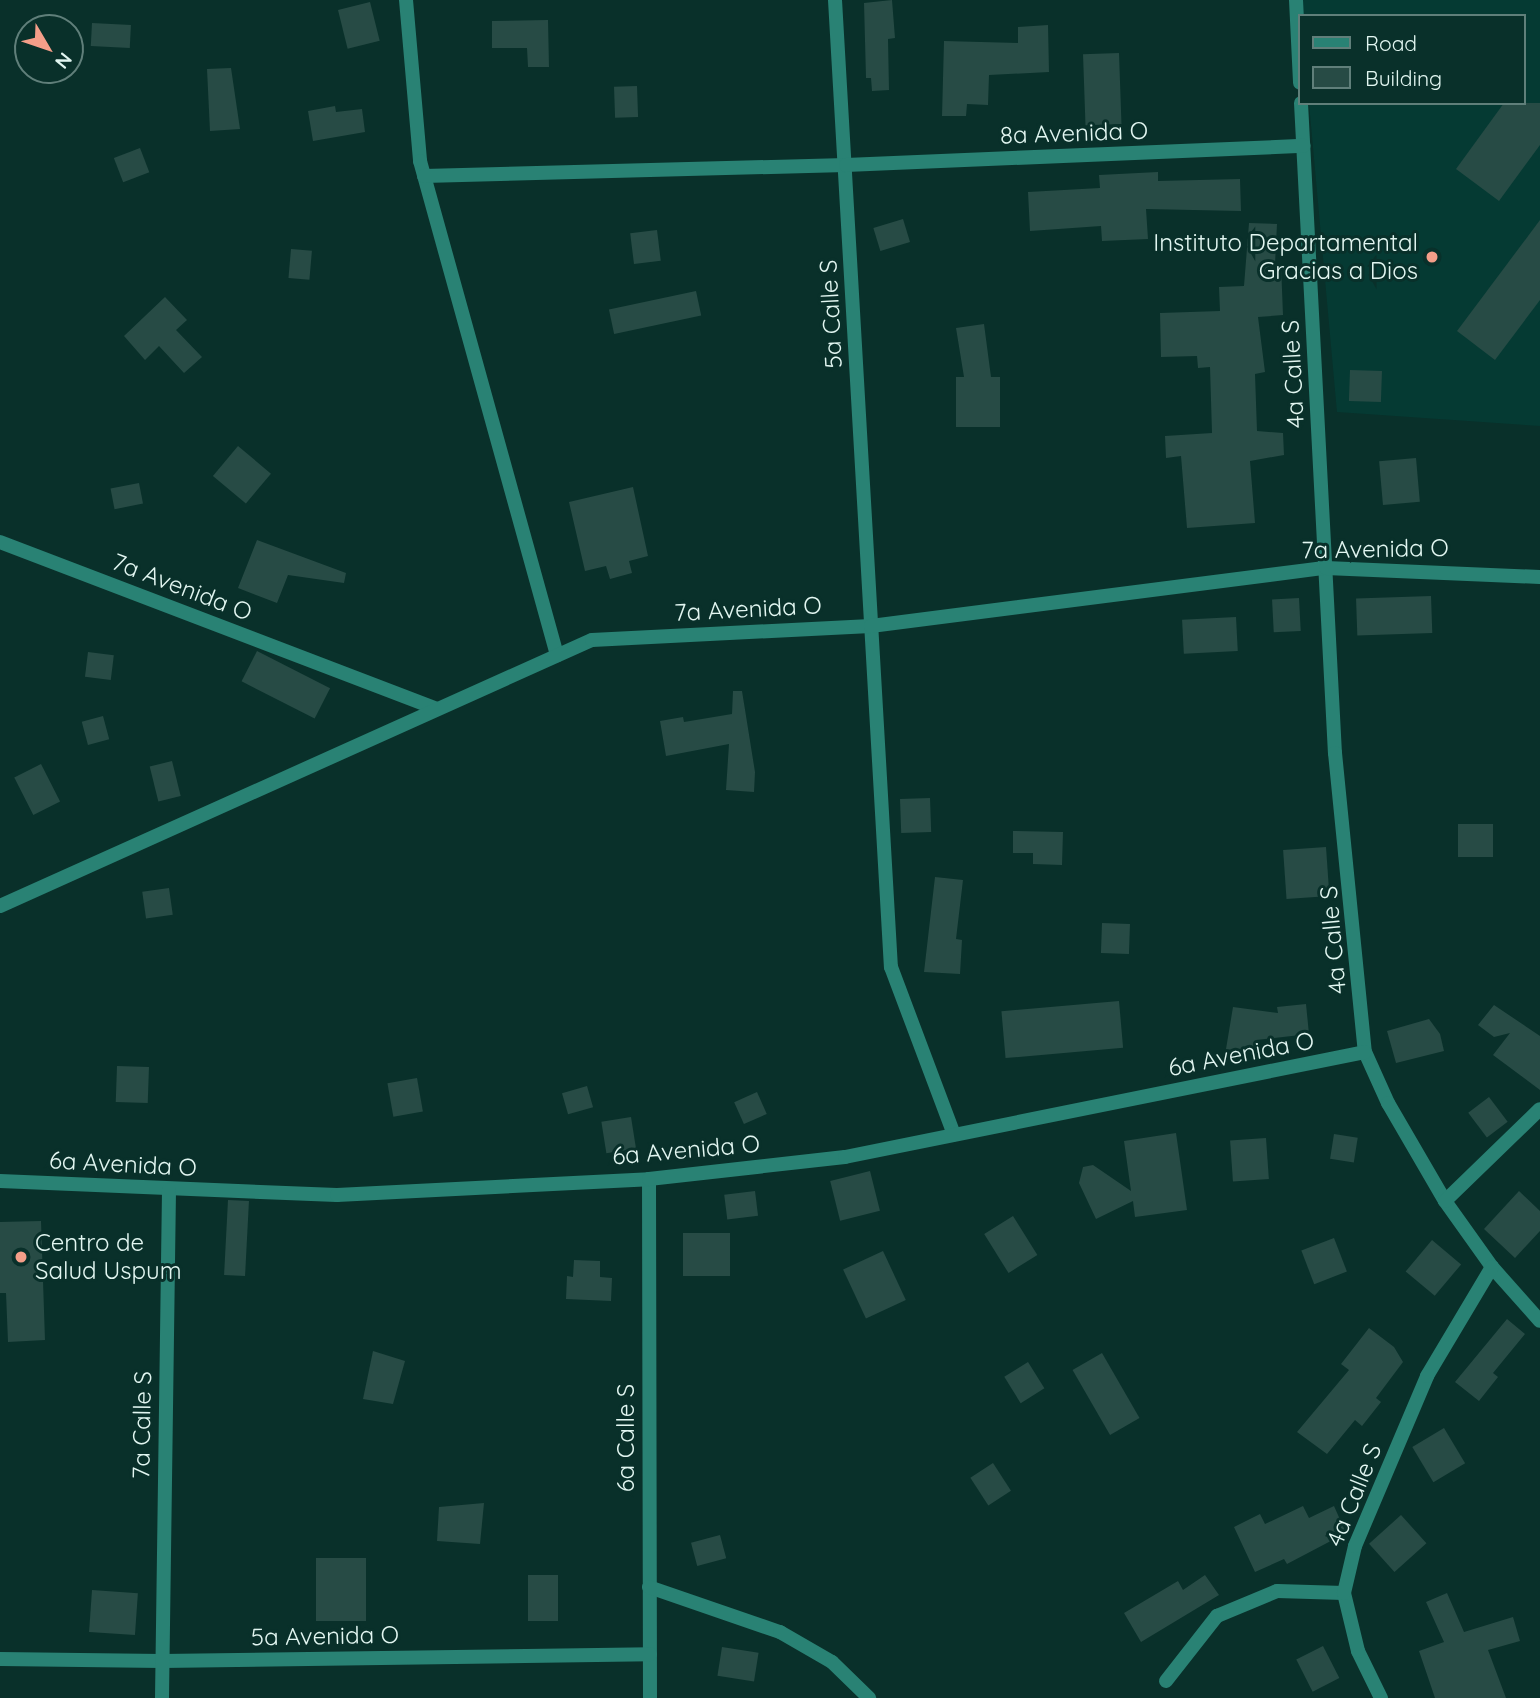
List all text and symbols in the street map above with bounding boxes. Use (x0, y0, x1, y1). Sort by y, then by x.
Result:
north arrow (14, 14, 84, 84)
legend (1298, 14, 1526, 105)
text: Road (1365, 30, 1417, 56)
text: N (50, 48, 77, 74)
text: Building (1365, 65, 1442, 91)
street label: 8a Avenida O (1000, 116, 1148, 150)
place label: Instituto Departamental Gracias a Dios (1153, 229, 1418, 285)
marker: Instituto Departamental Gracias a Dios (1424, 249, 1440, 265)
street label: 5a Calle S (814, 259, 848, 369)
street label: 4a Calle S (1276, 319, 1310, 429)
street label: 7a Avenida O (1301, 533, 1449, 565)
street label: 7a Avenida O (108, 547, 256, 627)
street label: 7a Avenida O (674, 591, 822, 627)
street label: 4a Calle S (1314, 885, 1352, 995)
street label: 6a Avenida O (1166, 1026, 1316, 1082)
street label: 6a Avenida O (611, 1129, 761, 1171)
street label: 6a Avenida O (48, 1146, 198, 1182)
place label: Centro de Salud Uspum (35, 1229, 182, 1285)
marker: Centro de Salud Uspum (13, 1249, 29, 1265)
street label: 7a Calle S (127, 1371, 157, 1479)
street label: 6a Calle S (612, 1384, 640, 1492)
street label: 4a Calle S (1320, 1439, 1388, 1551)
street label: 5a Avenida O (251, 1620, 399, 1652)

